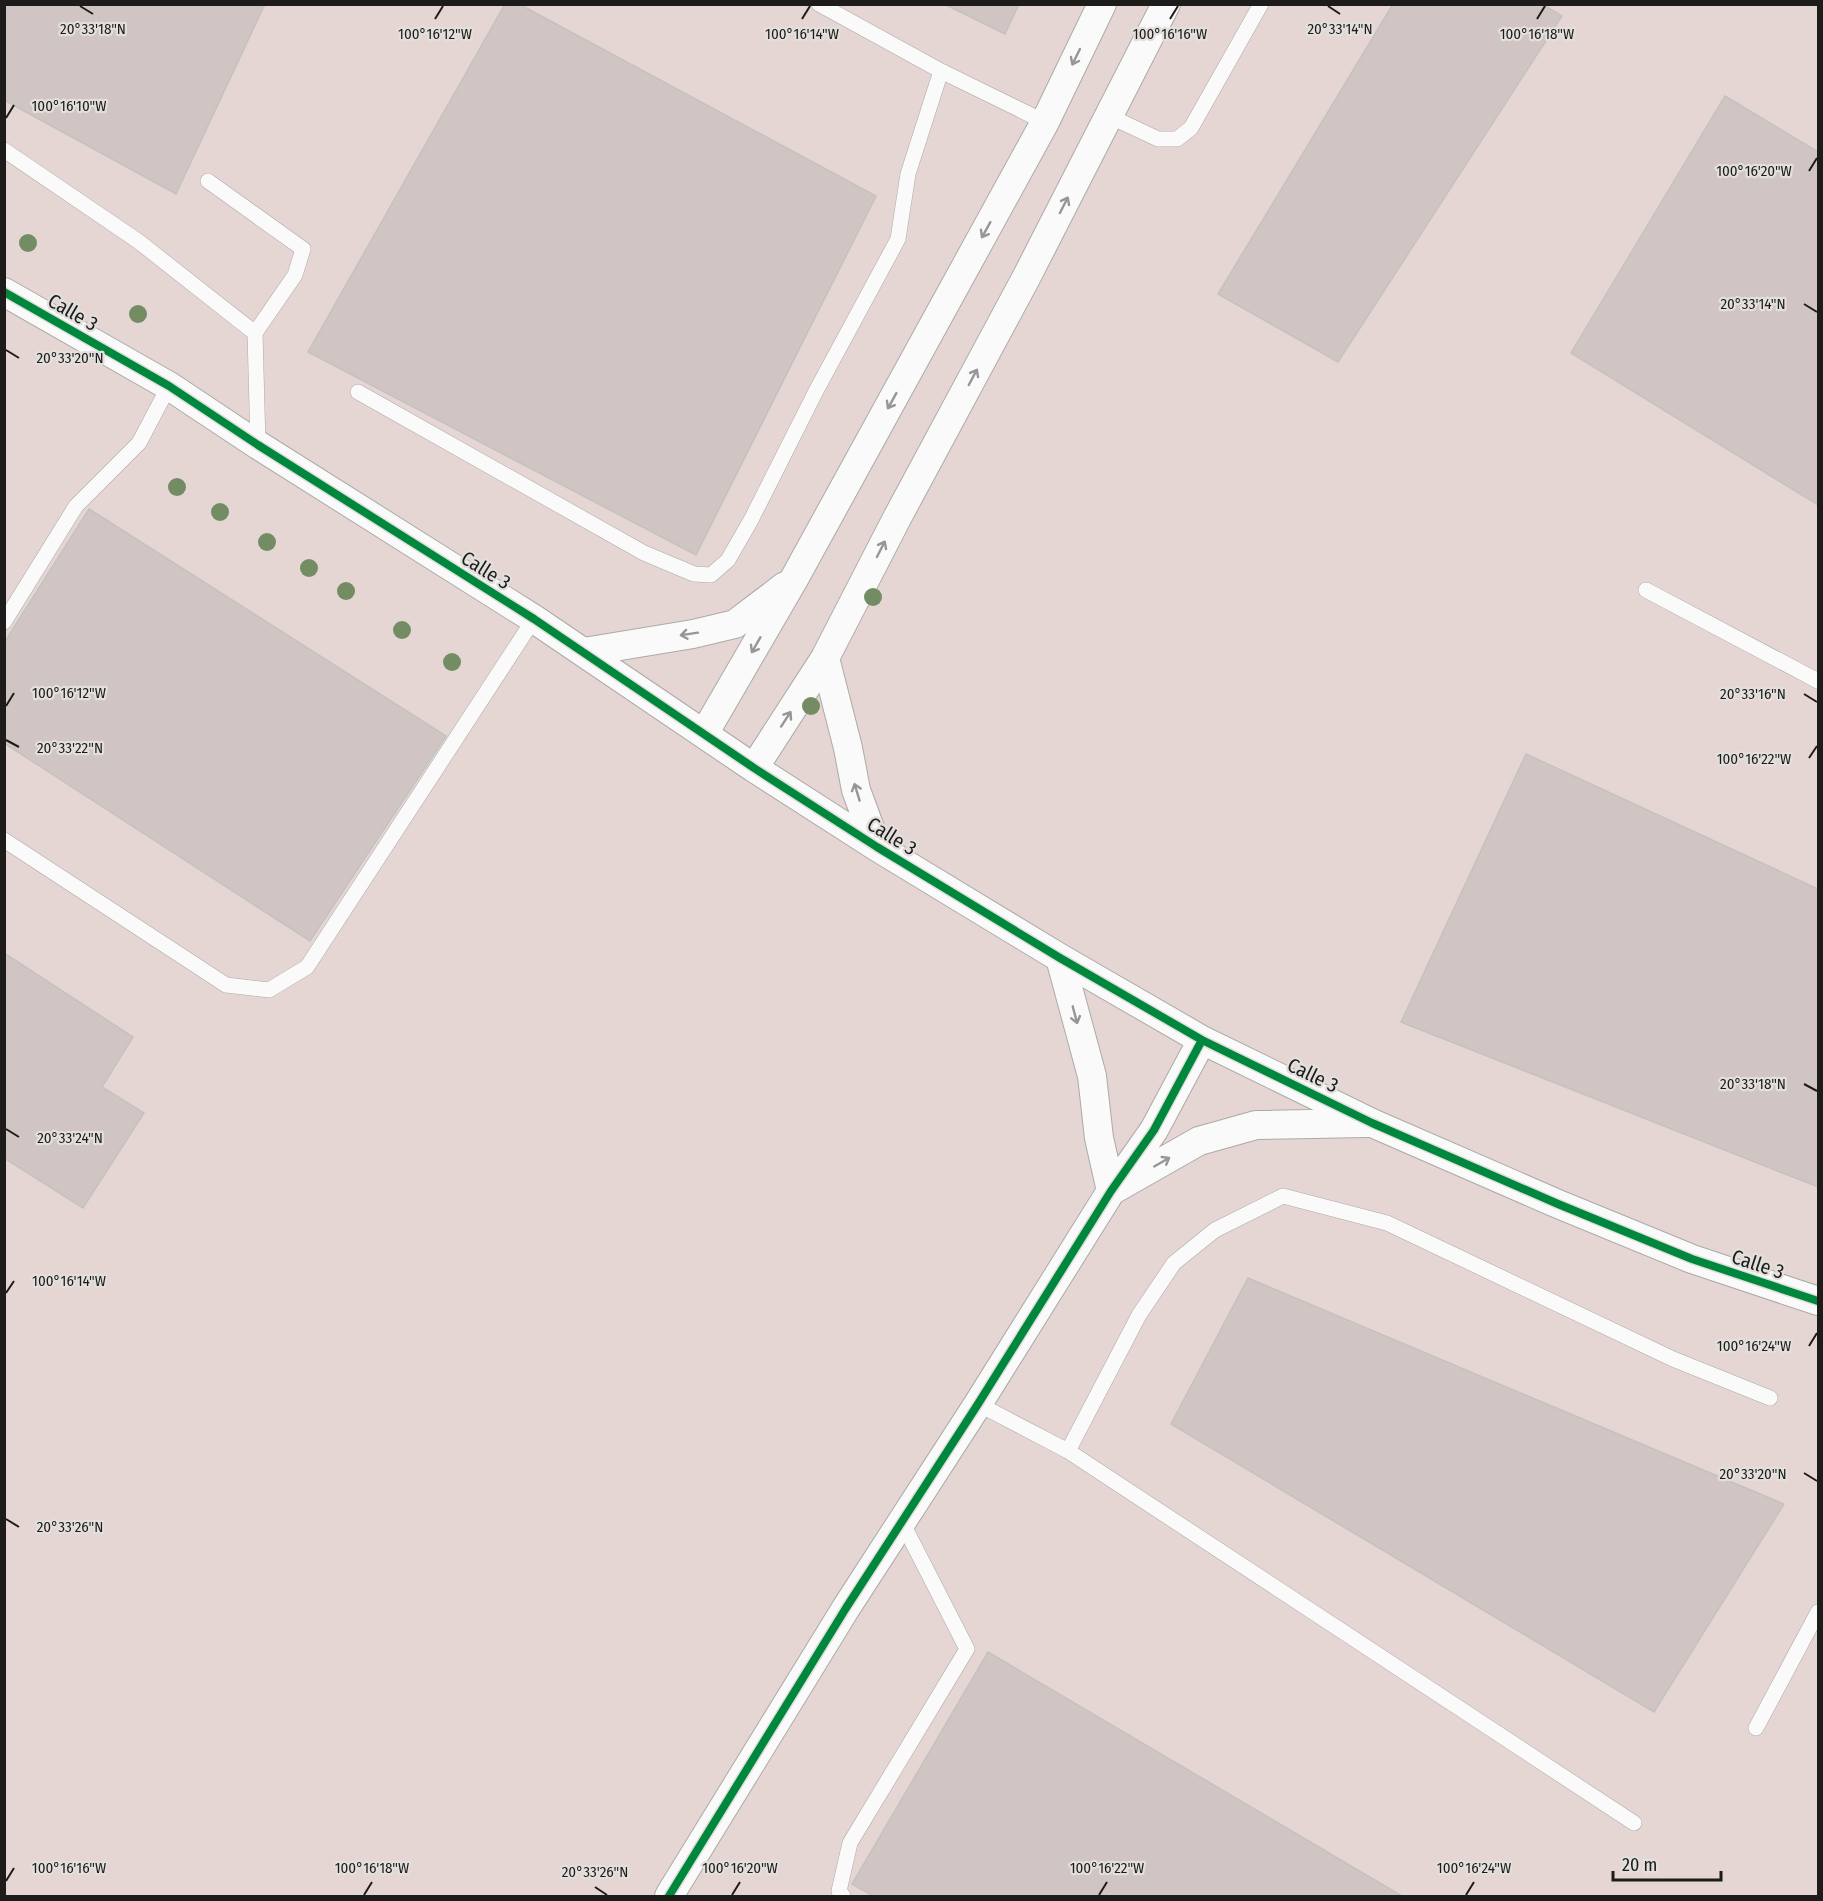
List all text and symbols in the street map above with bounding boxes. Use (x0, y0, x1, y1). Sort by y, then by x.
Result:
text: 20°33'18"N (60, 20, 126, 38)
text: 20°33'14"N (1307, 20, 1373, 38)
text: 100°16'12"W (398, 25, 472, 43)
text: 100°16'14"W (765, 25, 839, 43)
text: 100°16'16"W (1133, 25, 1207, 43)
text: 100°16'18"W (1500, 25, 1574, 43)
one-way arrow (1070, 48, 1082, 66)
text: 100°16'10"W (32, 97, 106, 115)
text: 100°16'20"W (1716, 162, 1792, 180)
one-way arrow (1058, 196, 1070, 214)
one-way arrow (980, 221, 992, 238)
street label: Calle 3 (44, 288, 102, 336)
text: 20°33'14"N (1720, 295, 1786, 313)
text: 20°33'20"N (36, 349, 104, 367)
one-way arrow (967, 369, 979, 386)
one-way arrow (886, 392, 898, 409)
one-way arrow (876, 541, 887, 559)
street label: Calle 3 (457, 546, 515, 594)
one-way arrow (679, 629, 699, 640)
one-way arrow (750, 636, 762, 653)
text: 100°16'12"W (32, 684, 106, 702)
text: 20°33'16"N (1720, 685, 1786, 703)
one-way arrow (780, 711, 792, 728)
text: 20°33'22"N (37, 739, 103, 757)
text: 100°16'22"W (1717, 750, 1791, 768)
one-way arrow (851, 783, 862, 802)
street label: Calle 3 (863, 812, 921, 860)
one-way arrow (1070, 1005, 1082, 1024)
street label: Calle 3 (1284, 1052, 1342, 1098)
text: 20°33'18"N (1720, 1075, 1786, 1093)
text: 20°33'24"N (37, 1129, 103, 1147)
one-way arrow (1153, 1156, 1170, 1168)
street label: Calle 3 (1729, 1244, 1787, 1284)
text: 100°16'14"W (32, 1272, 106, 1290)
text: 100°16'24"W (1717, 1337, 1791, 1355)
text: 20°33'20"N (1719, 1465, 1787, 1483)
text: 20°33'26"N (37, 1518, 103, 1536)
scale bar (1613, 1844, 1721, 1882)
text: 20 m (1622, 1854, 1657, 1876)
text: 100°16'16"W (32, 1859, 106, 1877)
text: 100°16'18"W (335, 1859, 409, 1877)
text: 100°16'20"W (702, 1859, 778, 1877)
text: 100°16'22"W (1070, 1859, 1144, 1877)
text: 100°16'24"W (1437, 1859, 1511, 1877)
text: 20°33'26"N (562, 1863, 628, 1881)

